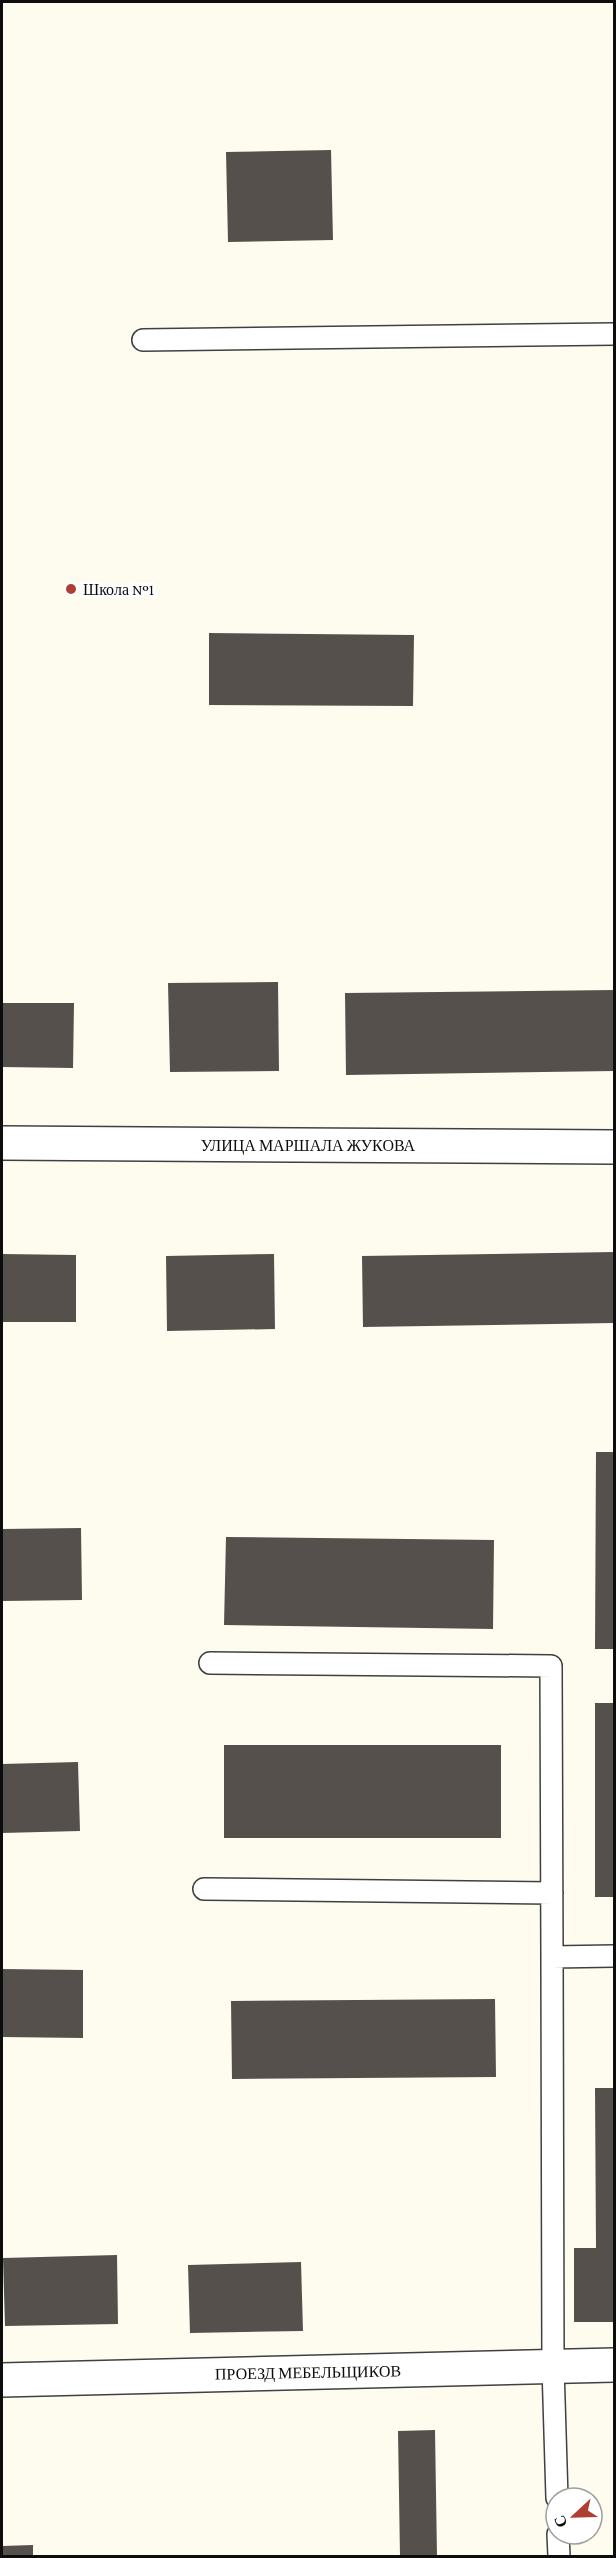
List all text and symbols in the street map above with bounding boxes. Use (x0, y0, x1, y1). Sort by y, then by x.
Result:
place label: Школа №1 (83, 581, 154, 598)
marker: Школа №1 (64, 582, 78, 596)
street label: УЛИЦА МАРШАЛА ЖУКОВА (201, 1137, 416, 1155)
street label: ПРОЕЗД МЕБЕЛЬЩИКОВ (215, 2362, 401, 2384)
north arrow (544, 2486, 604, 2546)
text: С (551, 2513, 571, 2530)

